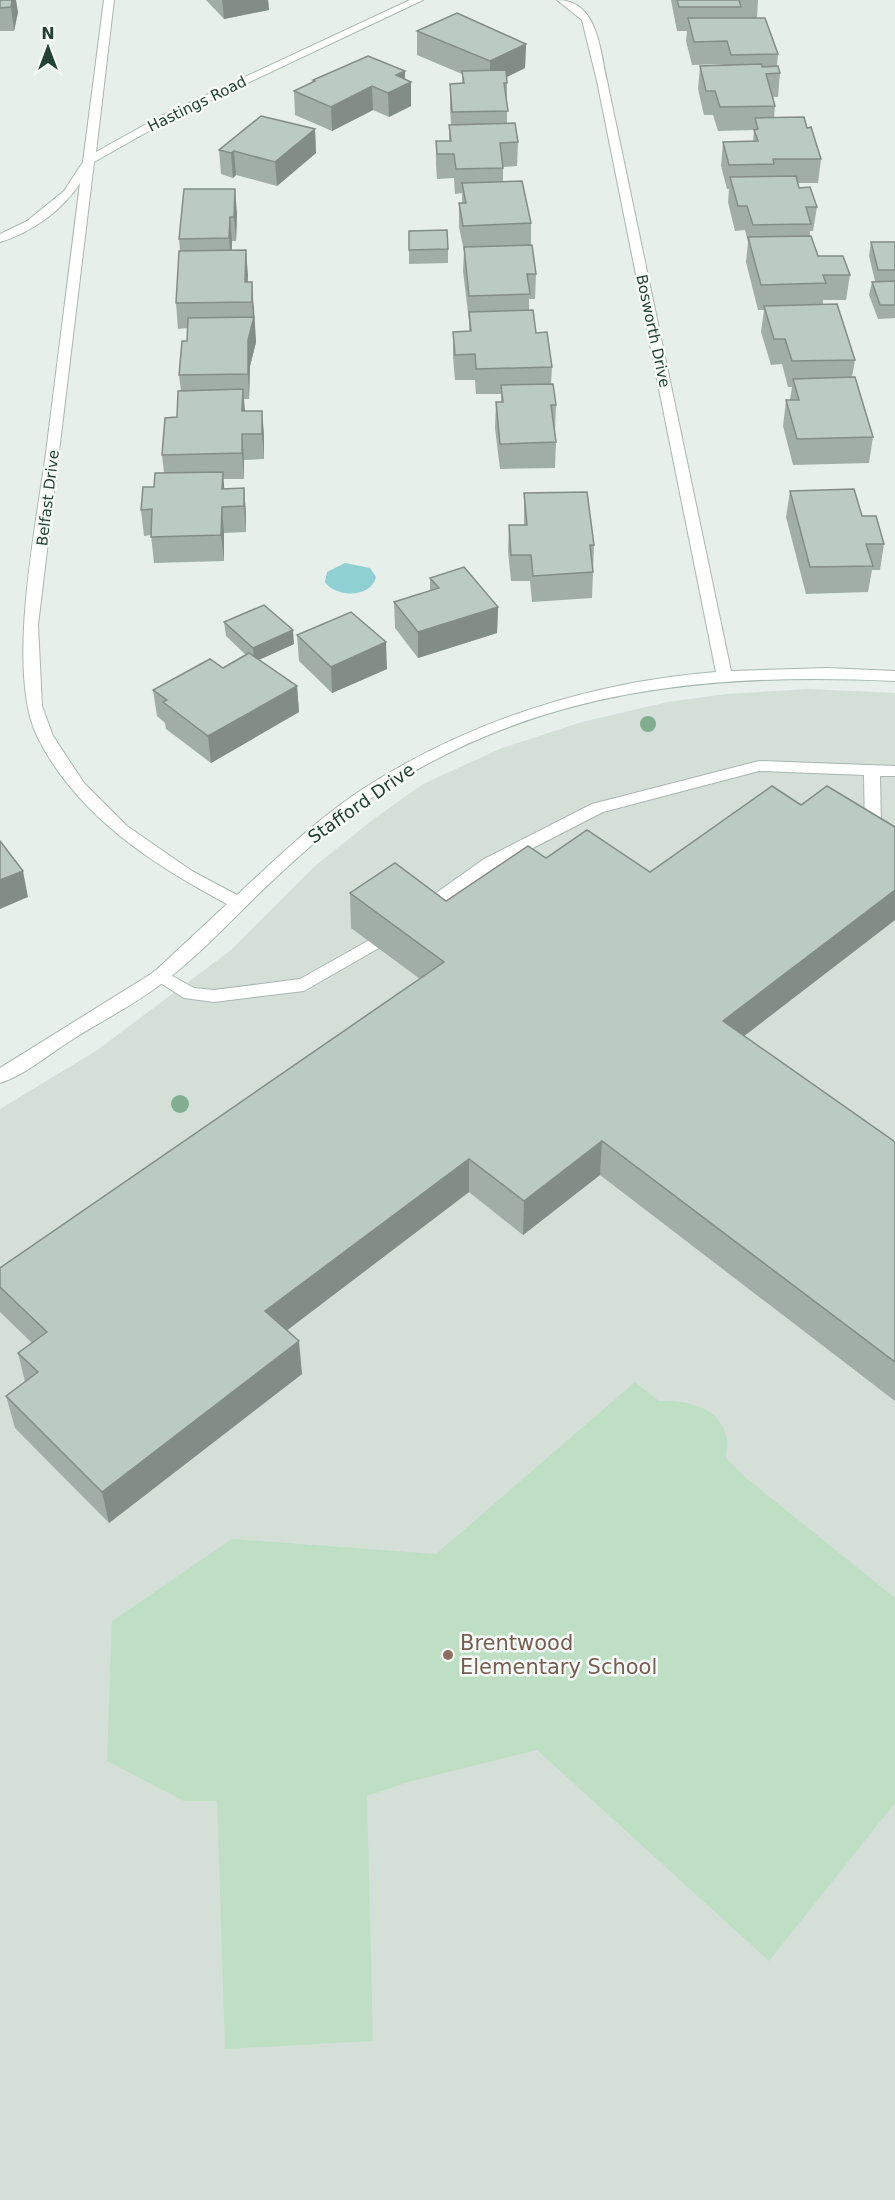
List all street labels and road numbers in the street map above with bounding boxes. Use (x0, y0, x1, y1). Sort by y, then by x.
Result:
street label: Hastings Road (145, 72, 249, 136)
street label: Bosworth Drive (632, 273, 674, 389)
street label: Belfast Drive (33, 449, 63, 547)
street label: Stafford Drive (304, 759, 418, 847)

